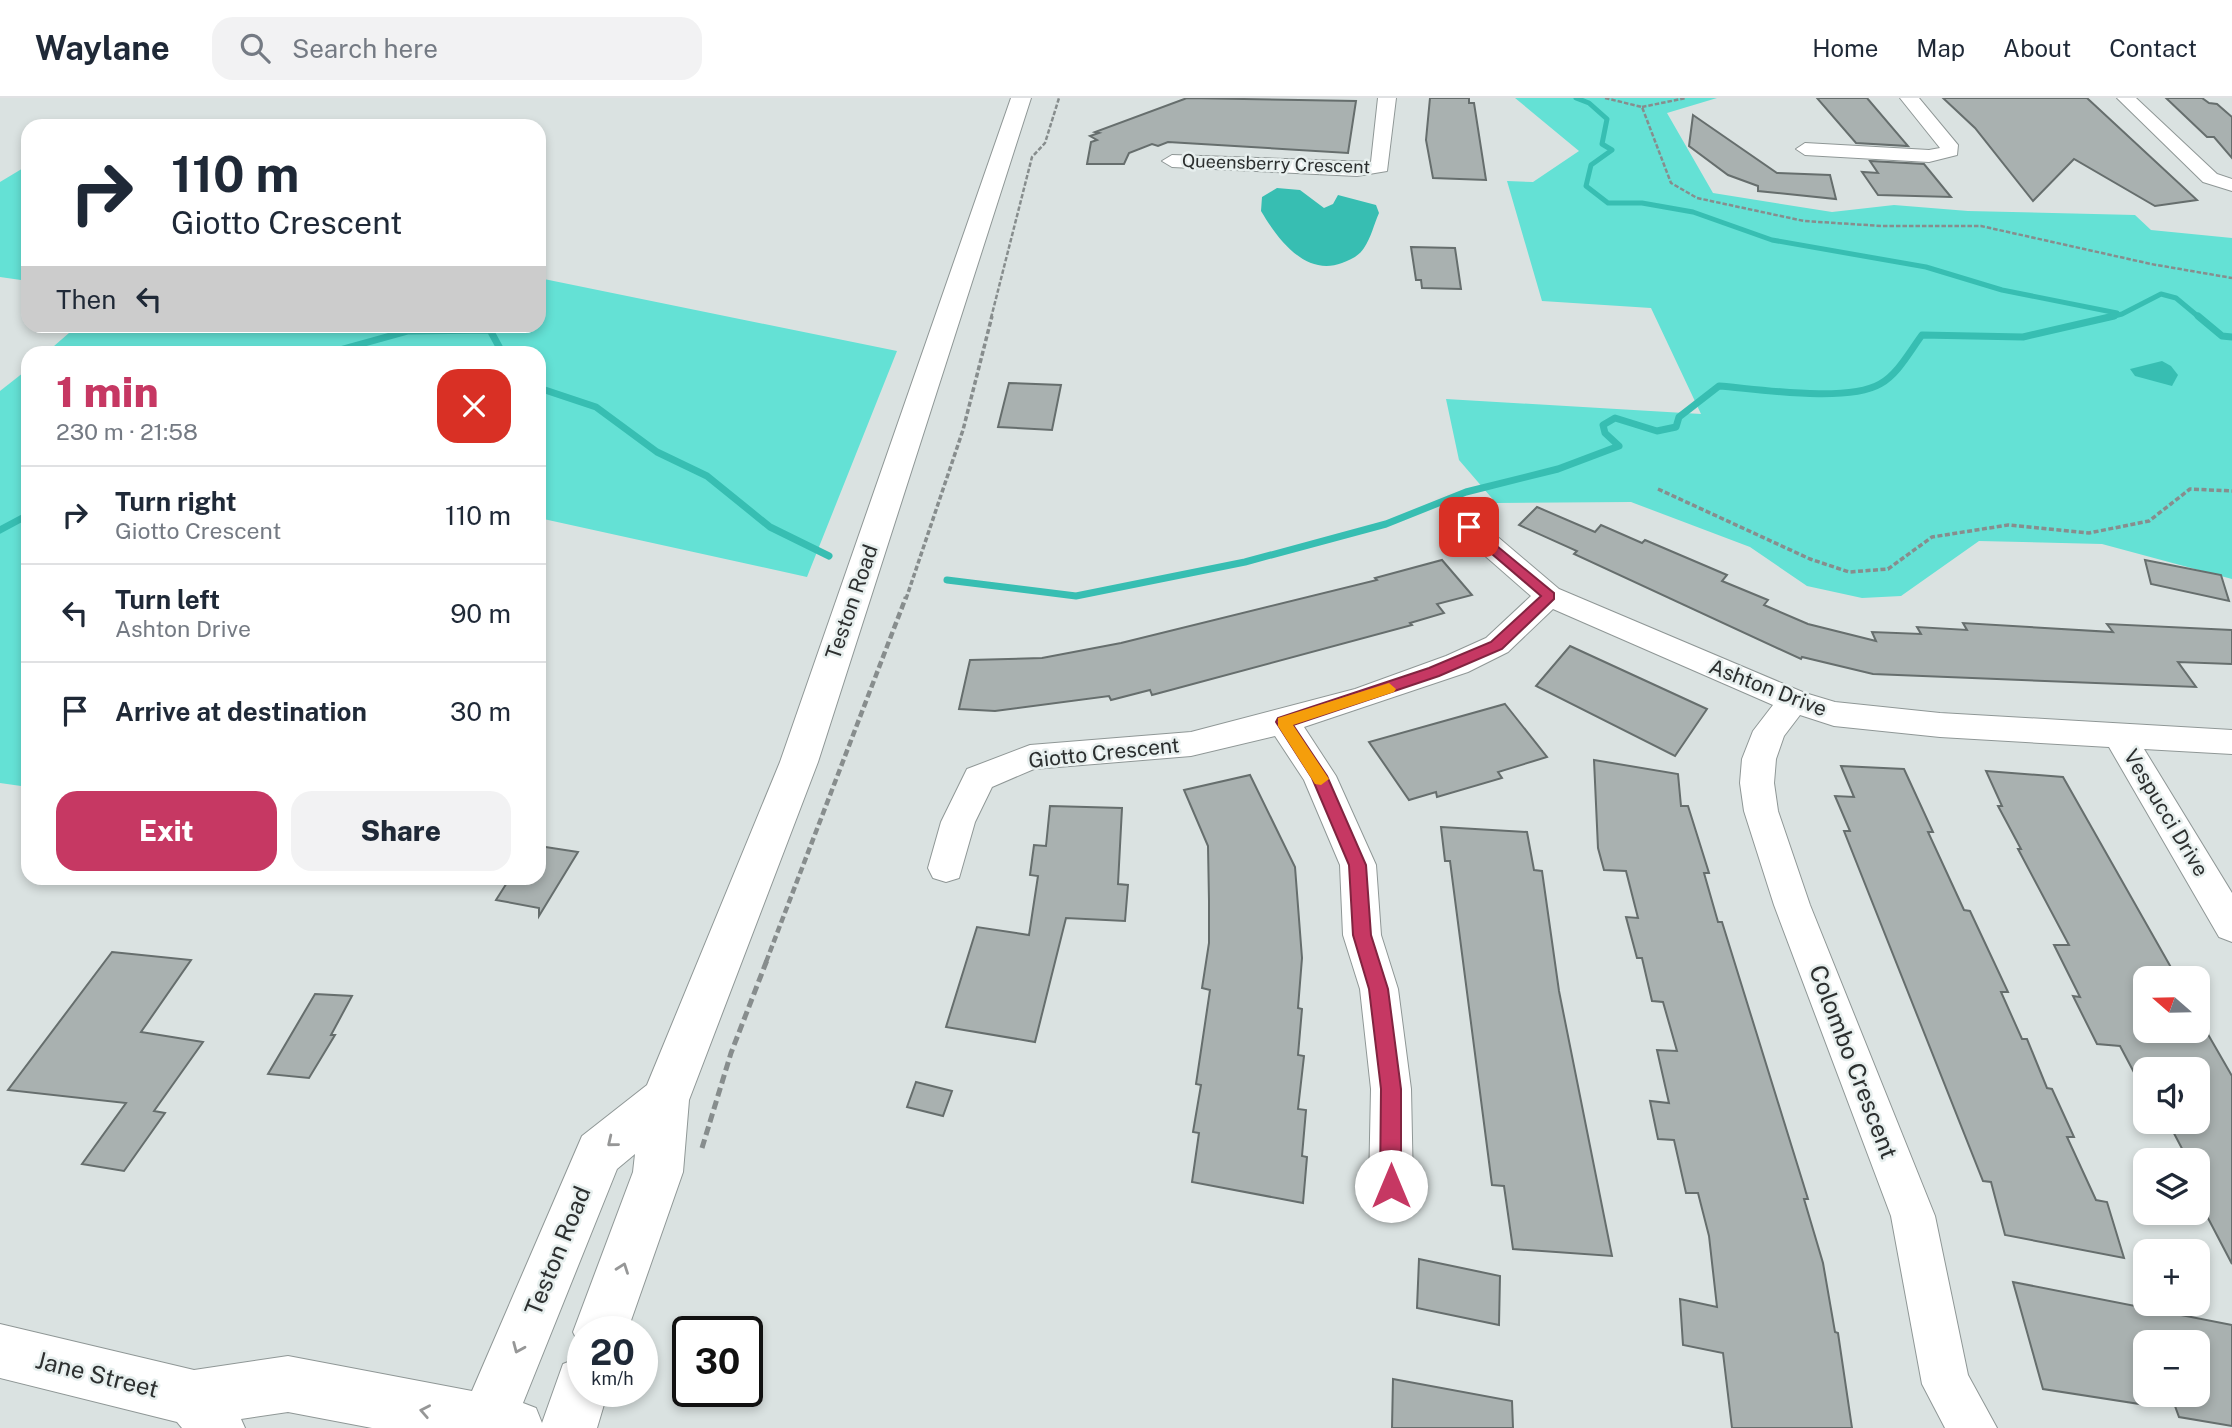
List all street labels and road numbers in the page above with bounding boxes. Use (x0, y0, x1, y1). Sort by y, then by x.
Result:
street label: Queensberry Crescent (1182, 150, 1371, 177)
street label: Teston Road (820, 541, 883, 663)
street label: Ashton Drive (1706, 654, 1831, 721)
street label: Giotto Crescent (1027, 732, 1181, 773)
street label: Vespucci Drive (2119, 745, 2214, 881)
street label: Colombo Crescent (1804, 961, 1904, 1162)
street label: Teston Road (518, 1182, 596, 1319)
street label: Jane Street (33, 1345, 162, 1403)

